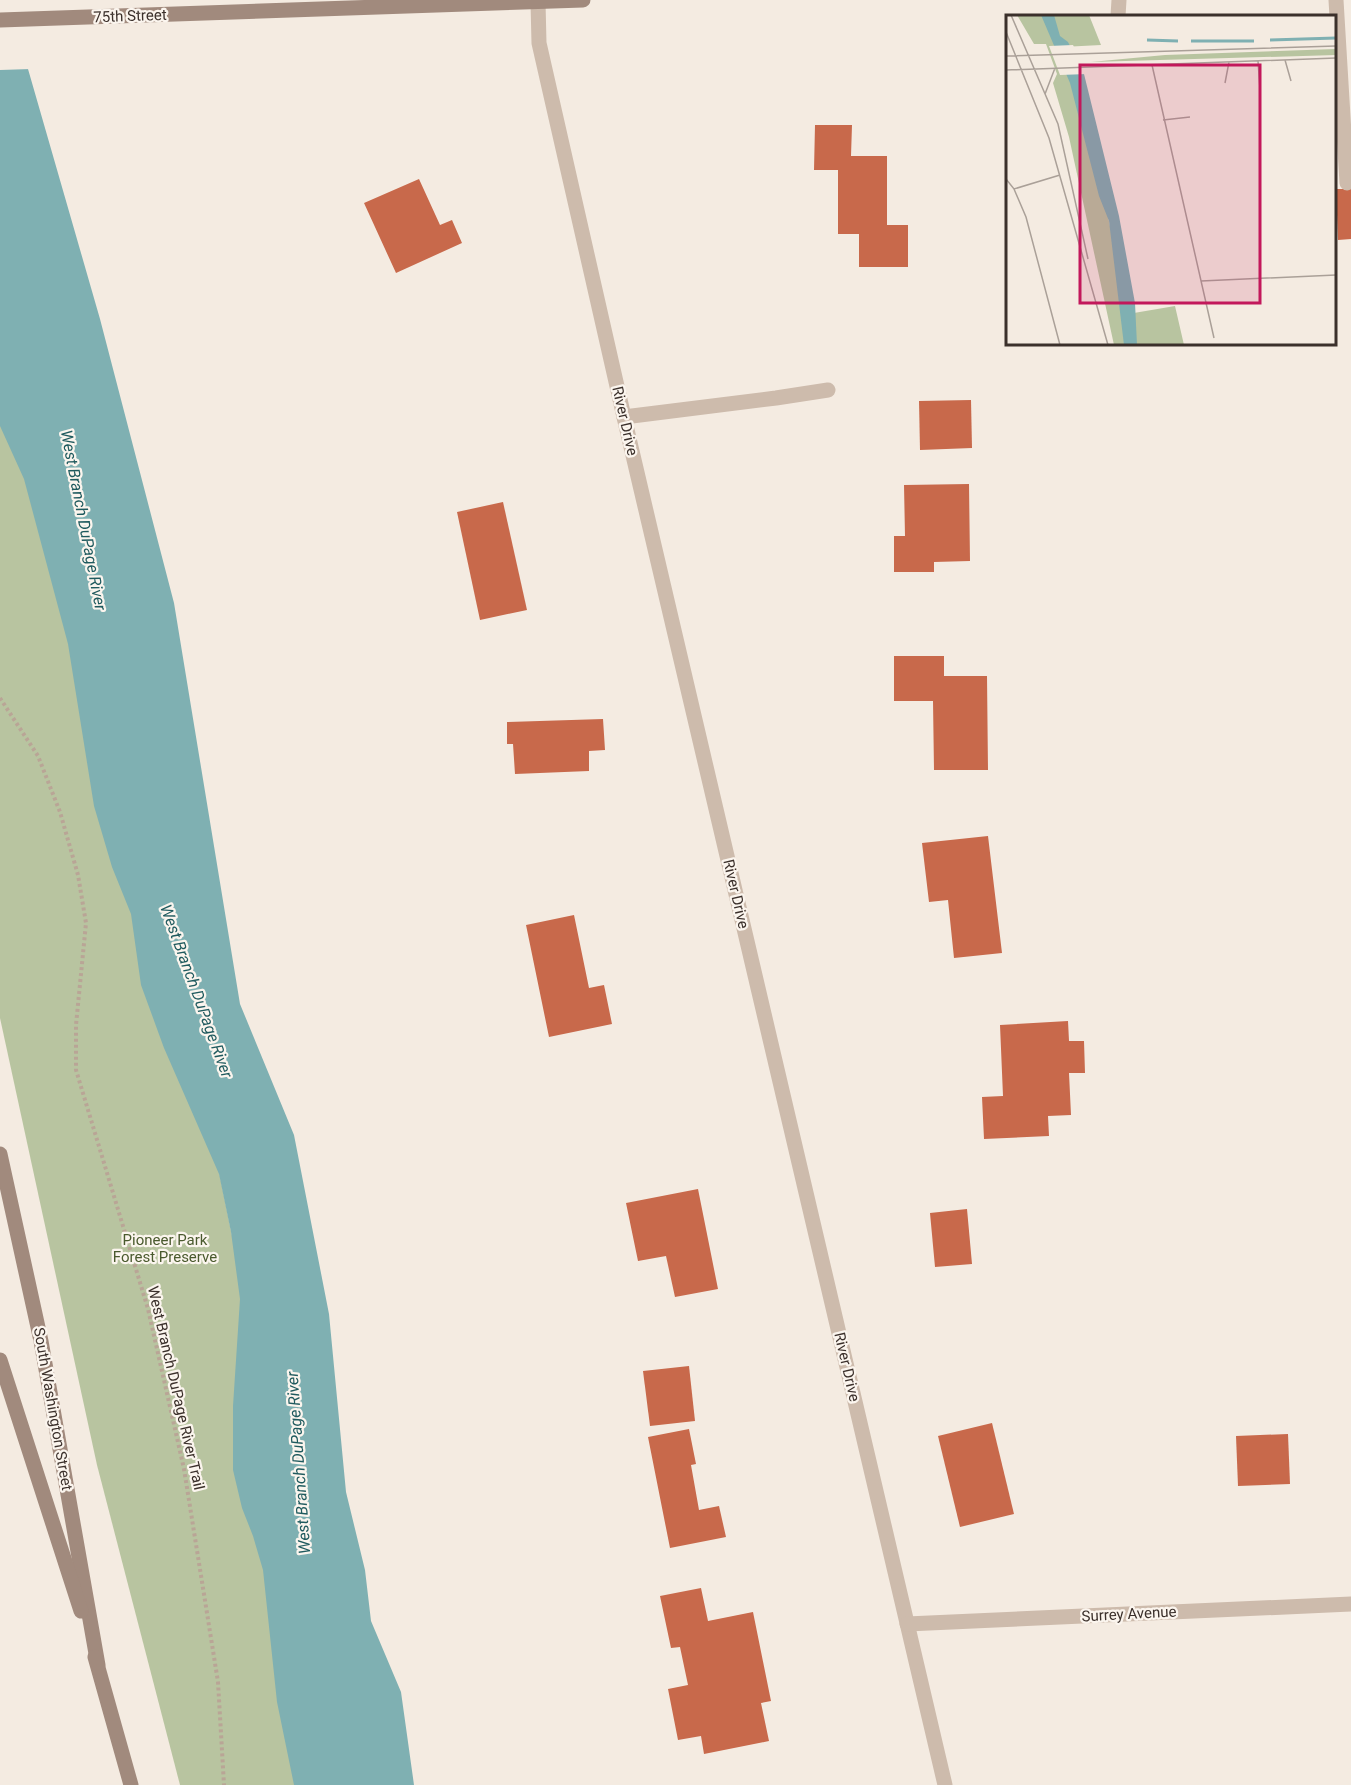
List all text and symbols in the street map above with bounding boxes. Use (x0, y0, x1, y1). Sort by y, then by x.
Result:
street label: 75th Street (93, 6, 167, 26)
inset map (1006, 15, 1336, 345)
street label: River Drive (608, 385, 642, 457)
water label: West Branch DuPage River (57, 428, 110, 612)
street label: River Drive (719, 858, 753, 930)
water label: West Branch DuPage River (156, 902, 237, 1081)
park label: Pioneer Park Forest Preserve (113, 1231, 217, 1266)
street label: West Branch DuPage River Trail (144, 1284, 208, 1492)
street label: South Washington Street (30, 1326, 76, 1492)
street label: River Drive (830, 1331, 864, 1403)
water label: West Branch DuPage River (283, 1370, 314, 1555)
street label: Surrey Avenue (1081, 1603, 1177, 1625)

